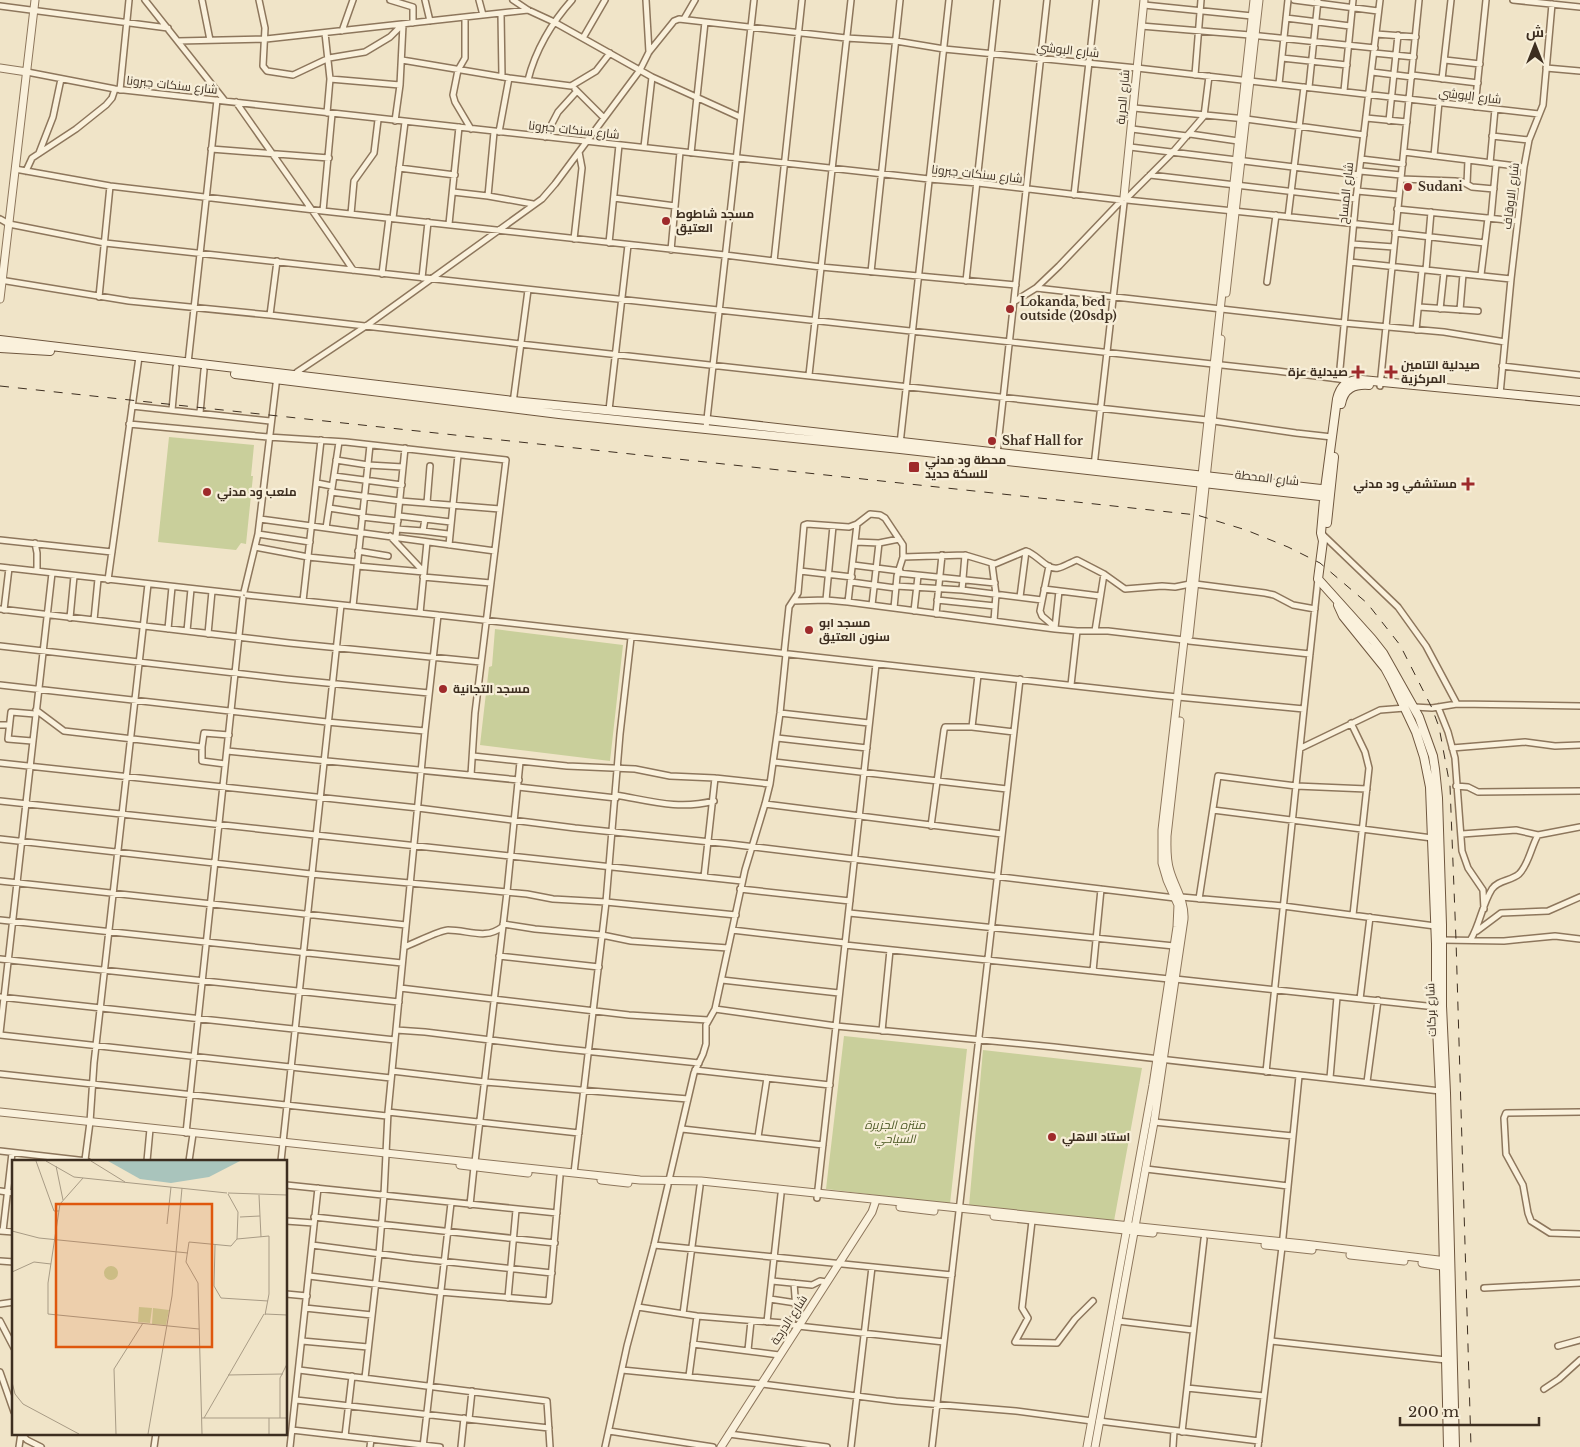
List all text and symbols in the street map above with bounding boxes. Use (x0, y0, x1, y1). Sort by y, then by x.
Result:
north arrow (1510, 20, 1560, 70)
text: ش (1526, 23, 1544, 41)
street label: شارع البوشي (1036, 39, 1100, 63)
street label: شارع الحرية (1113, 69, 1133, 125)
street label: شارع سنكات جبرونا (126, 72, 218, 98)
street label: شارع البوشي (1437, 84, 1502, 110)
street label: شارع سنكات جبرونا (528, 117, 620, 143)
street label: شارع سنكات جبرونا (931, 161, 1023, 187)
street label: شارع المساح (1335, 161, 1357, 225)
street label: شارع الاوقاف (1499, 161, 1523, 230)
place label: Sudani (1418, 179, 1463, 194)
marker: Sudani (1402, 181, 1414, 193)
place label: مسجد شاطوط العتيق (676, 206, 754, 236)
marker: مسجد شاطوط العتيق (660, 215, 672, 227)
place label: Lokanda, bed outside (20sdp) (1020, 294, 1117, 323)
marker: Lokanda, bed outside (20sdp) (1004, 303, 1016, 315)
place label: صيدلية التامين المركزية (1401, 357, 1480, 387)
place label: صيدلية عزة (1288, 364, 1348, 380)
marker: صيدلية عزة (1352, 366, 1364, 378)
marker: صيدلية التامين المركزية (1385, 366, 1397, 378)
place label: Shaf Hall for (1002, 433, 1083, 448)
marker: Shaf Hall for (986, 435, 998, 447)
place label: محطة ود مدني للسكة حديد (925, 452, 1006, 481)
marker: محطة ود مدني للسكة حديد (907, 460, 921, 474)
street label: شارع المحطة (1234, 467, 1300, 489)
place label: مستشفي ود مدني (1353, 476, 1457, 494)
marker: مستشفي ود مدني (1461, 477, 1475, 491)
place label: ملعب ود مدني (217, 484, 297, 502)
marker: ملعب ود مدني (201, 486, 213, 498)
place label: مسجد ابو سنون العتيق (819, 615, 890, 645)
marker: مسجد ابو سنون العتيق (803, 624, 815, 636)
place label: مسجد التجانية (453, 681, 530, 696)
marker: مسجد التجانية (437, 683, 449, 695)
street label: شارع بركات (1422, 983, 1440, 1037)
park label: منتزه الجزيرة السياحي (865, 1117, 926, 1149)
place label: استاد الاهلي (1062, 1129, 1130, 1147)
marker: استاد الاهلي (1046, 1131, 1058, 1143)
inset map (12, 1160, 288, 1434)
street label: شارع الدرجة (767, 1292, 811, 1348)
scale bar (1400, 1394, 1539, 1426)
text: 200 m (1408, 1402, 1459, 1421)

